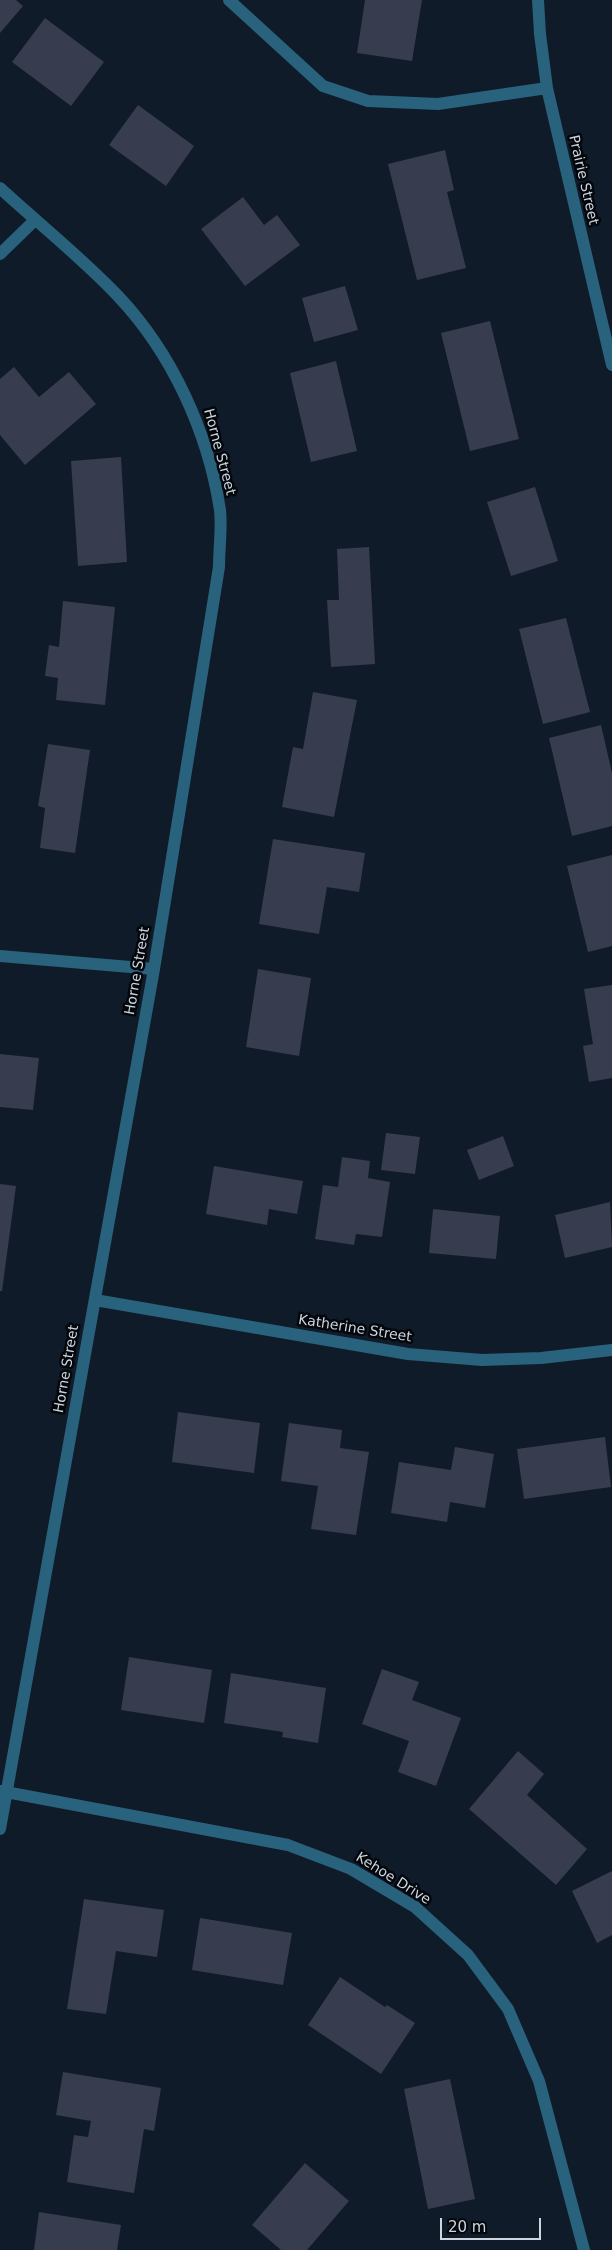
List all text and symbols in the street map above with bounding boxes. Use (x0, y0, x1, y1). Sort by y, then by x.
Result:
street label: Prairie Street (565, 133, 601, 227)
street label: Horne Street (199, 407, 239, 497)
street label: Horne Street (122, 926, 154, 1016)
street label: Katherine Street (297, 1312, 413, 1346)
street label: Horne Street (51, 1324, 83, 1414)
street label: Kehoe Drive (353, 1849, 433, 1909)
scale bar (442, 2208, 543, 2240)
text: 20 m (448, 2218, 486, 2236)

